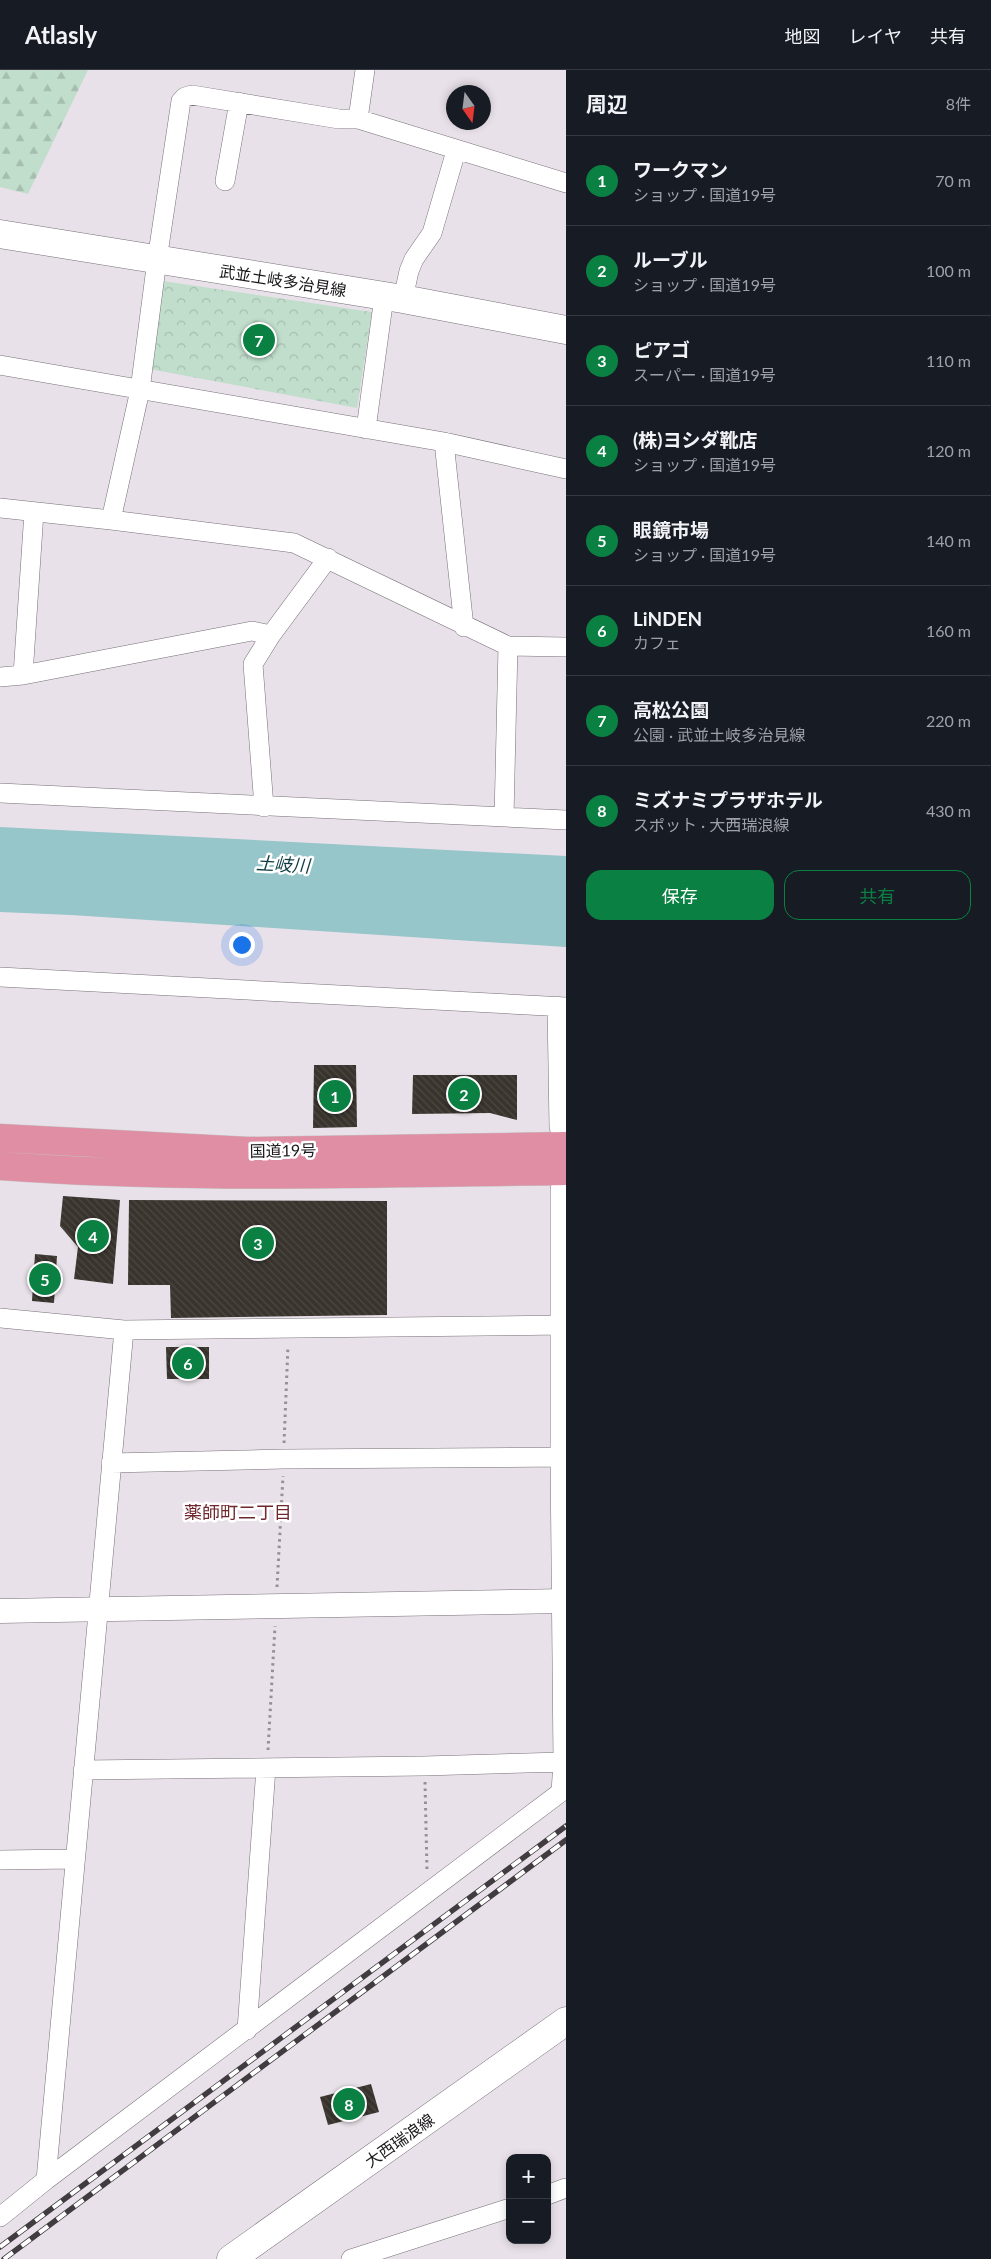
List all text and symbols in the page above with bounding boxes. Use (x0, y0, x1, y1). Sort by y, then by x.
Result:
text: Atlasly (25, 20, 97, 49)
text: 地図 (785, 25, 821, 47)
text: レイヤ (849, 25, 902, 47)
text: 共有 (930, 25, 966, 47)
north arrow (446, 85, 491, 130)
text: 周辺 (586, 91, 628, 116)
text: 8件 (946, 94, 971, 113)
text: ワークマン (633, 158, 728, 181)
text: 1 (597, 171, 607, 190)
text: 70 m (935, 171, 971, 190)
text: ショップ · 国道19号 (633, 185, 776, 204)
text: ルーブル (633, 248, 708, 271)
street label: 武並土岐多治見線 (218, 261, 348, 299)
text: 2 (597, 261, 607, 280)
text: 100 m (926, 261, 971, 280)
text: ショップ · 国道19号 (633, 275, 776, 294)
pin: 7 (243, 321, 275, 359)
text: ピアゴ (633, 338, 690, 361)
text: 3 (597, 351, 607, 370)
text: 110 m (926, 351, 971, 370)
text: スーパー · 国道19号 (633, 365, 776, 384)
text: (株)ヨシダ靴店 (633, 428, 757, 451)
text: 4 (597, 441, 607, 460)
text: 120 m (926, 441, 971, 460)
text: ショップ · 国道19号 (633, 455, 776, 474)
text: 眼鏡市場 (633, 518, 709, 541)
text: 5 (597, 531, 607, 550)
text: 140 m (926, 531, 971, 550)
text: ショップ · 国道19号 (633, 545, 776, 564)
text: LiNDEN (633, 607, 702, 630)
text: 6 (597, 621, 607, 640)
text: 160 m (926, 621, 971, 640)
text: カフェ (633, 633, 681, 652)
text: 高松公園 (633, 698, 709, 721)
text: 7 (597, 711, 607, 730)
text: 220 m (926, 711, 971, 730)
text: 公園 · 武並土岐多治見線 (633, 725, 805, 744)
text: ミズナミプラザホテル (633, 788, 823, 811)
text: 8 (597, 801, 607, 820)
text: 430 m (926, 801, 971, 820)
text: スポット · 大西瑞浪線 (633, 815, 789, 834)
water label: 土岐川 (255, 852, 313, 877)
button: 保存 (586, 870, 774, 920)
button: 共有 (784, 870, 971, 920)
your location (229, 932, 255, 958)
pin: 2 (448, 1075, 480, 1113)
pin: 1 (319, 1077, 351, 1115)
street label: 国道19号 (250, 1140, 316, 1160)
pin: 4 (77, 1217, 109, 1255)
pin: 3 (242, 1224, 274, 1262)
pin: 5 (29, 1260, 61, 1298)
pin: 6 (172, 1344, 204, 1382)
district label: 薬師町二丁目 (184, 1501, 292, 1523)
pin: 8 (333, 2085, 365, 2123)
street label: 大西瑞浪線 (361, 2109, 437, 2171)
map controls (506, 2154, 551, 2244)
button: + (506, 2154, 551, 2199)
button: − (506, 2199, 551, 2244)

